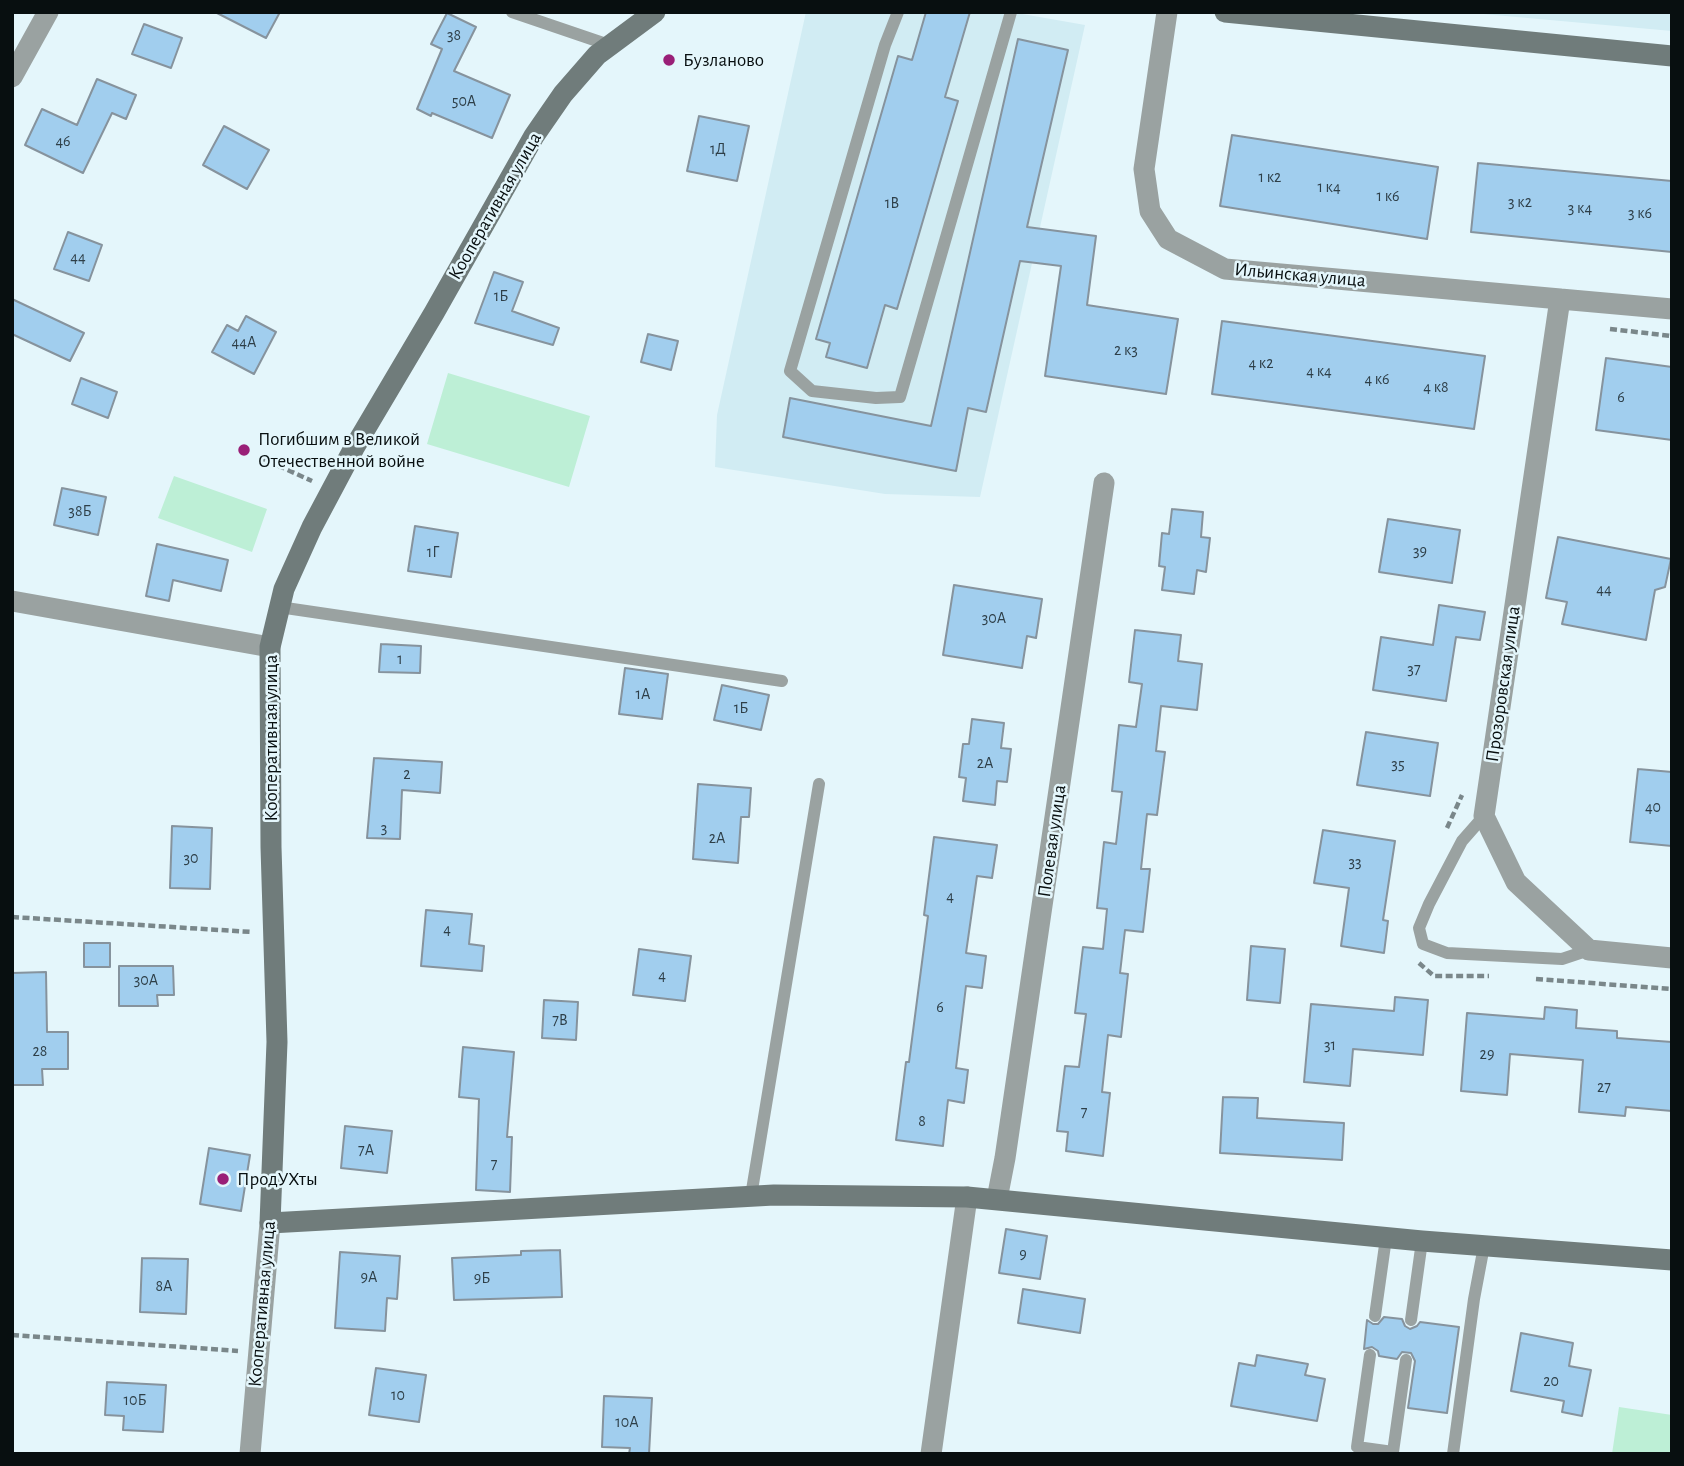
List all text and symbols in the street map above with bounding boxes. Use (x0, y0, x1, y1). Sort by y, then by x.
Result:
house number: 38 (447, 25, 461, 45)
place label: Бузланово (683, 49, 764, 71)
marker: Бузланово (661, 52, 677, 68)
house number: 50А (452, 91, 476, 111)
street label: Кооперативная улица (443, 128, 547, 284)
house number: 46 (55, 131, 71, 151)
house number: 1Д (710, 139, 726, 159)
house number: 1 к2 (1259, 167, 1281, 187)
house number: 1 к4 (1317, 177, 1341, 197)
house number: 1 к6 (1376, 186, 1400, 206)
house number: 3 к2 (1508, 192, 1532, 212)
house number: 1В (885, 193, 899, 213)
house number: 3 к4 (1568, 198, 1592, 218)
house number: 3 к6 (1628, 203, 1652, 223)
house number: 44 (70, 247, 86, 267)
street label: Ильинская улица (1233, 258, 1367, 292)
house number: 1Б (494, 286, 508, 306)
house number: 44А (232, 332, 256, 352)
house number: 2 к3 (1114, 340, 1138, 360)
house number: 4 к2 (1249, 353, 1273, 373)
house number: 4 к4 (1306, 361, 1332, 381)
house number: 4 к6 (1364, 369, 1390, 389)
house number: 4 к8 (1423, 377, 1449, 397)
house number: 6 (1617, 387, 1625, 407)
place label: Погибшим в Великой Отечественной войне (258, 428, 425, 472)
marker: Погибшим в Великой Отечественной войне (236, 442, 252, 458)
house number: 38Б (68, 501, 92, 521)
house number: 39 (1413, 541, 1427, 561)
house number: 1Г (427, 542, 439, 562)
house number: 44 (1596, 579, 1612, 599)
street label: Прозоровская улица (1481, 605, 1525, 763)
house number: 30А (982, 608, 1006, 628)
house number: 1 (397, 649, 403, 669)
street label: Кооперативная улица (260, 655, 282, 821)
house number: 37 (1407, 659, 1421, 679)
house number: 1А (636, 684, 650, 704)
house number: 1Б (734, 698, 748, 718)
house number: 2А (977, 753, 993, 773)
house number: 35 (1391, 754, 1405, 774)
house number: 2 (403, 764, 411, 784)
street label: Полевая улица (1033, 783, 1071, 899)
house number: 40 (1645, 797, 1661, 817)
house number: 3 (381, 818, 387, 838)
house number: 2А (709, 828, 725, 848)
house number: 30 (183, 848, 199, 868)
house number: 33 (1348, 852, 1362, 872)
house number: 4 (946, 886, 954, 906)
house number: 4 (443, 919, 451, 939)
house number: 4 (658, 965, 666, 985)
house number: 30А (134, 970, 158, 990)
house number: 6 (936, 997, 944, 1017)
house number: 7В (552, 1010, 568, 1030)
house number: 31 (1324, 1035, 1336, 1055)
house number: 28 (33, 1041, 47, 1061)
house number: 29 (1480, 1044, 1494, 1064)
house number: 27 (1597, 1077, 1611, 1097)
house number: 7 (1081, 1102, 1087, 1122)
house number: 8 (918, 1111, 926, 1131)
house number: 7А (358, 1140, 374, 1160)
house number: 7 (491, 1154, 497, 1174)
place label: ПродУХты (237, 1168, 318, 1190)
marker: ПродУХты (215, 1171, 231, 1187)
street label: Кооперативная улица (243, 1220, 281, 1388)
house number: 9 (1019, 1244, 1027, 1264)
house number: 9А (361, 1267, 377, 1287)
house number: 9Б (474, 1268, 490, 1288)
house number: 8А (156, 1276, 172, 1296)
house number: 20 (1543, 1371, 1559, 1391)
house number: 10 (391, 1385, 405, 1405)
house number: 10Б (123, 1390, 147, 1410)
house number: 10А (615, 1412, 639, 1432)

